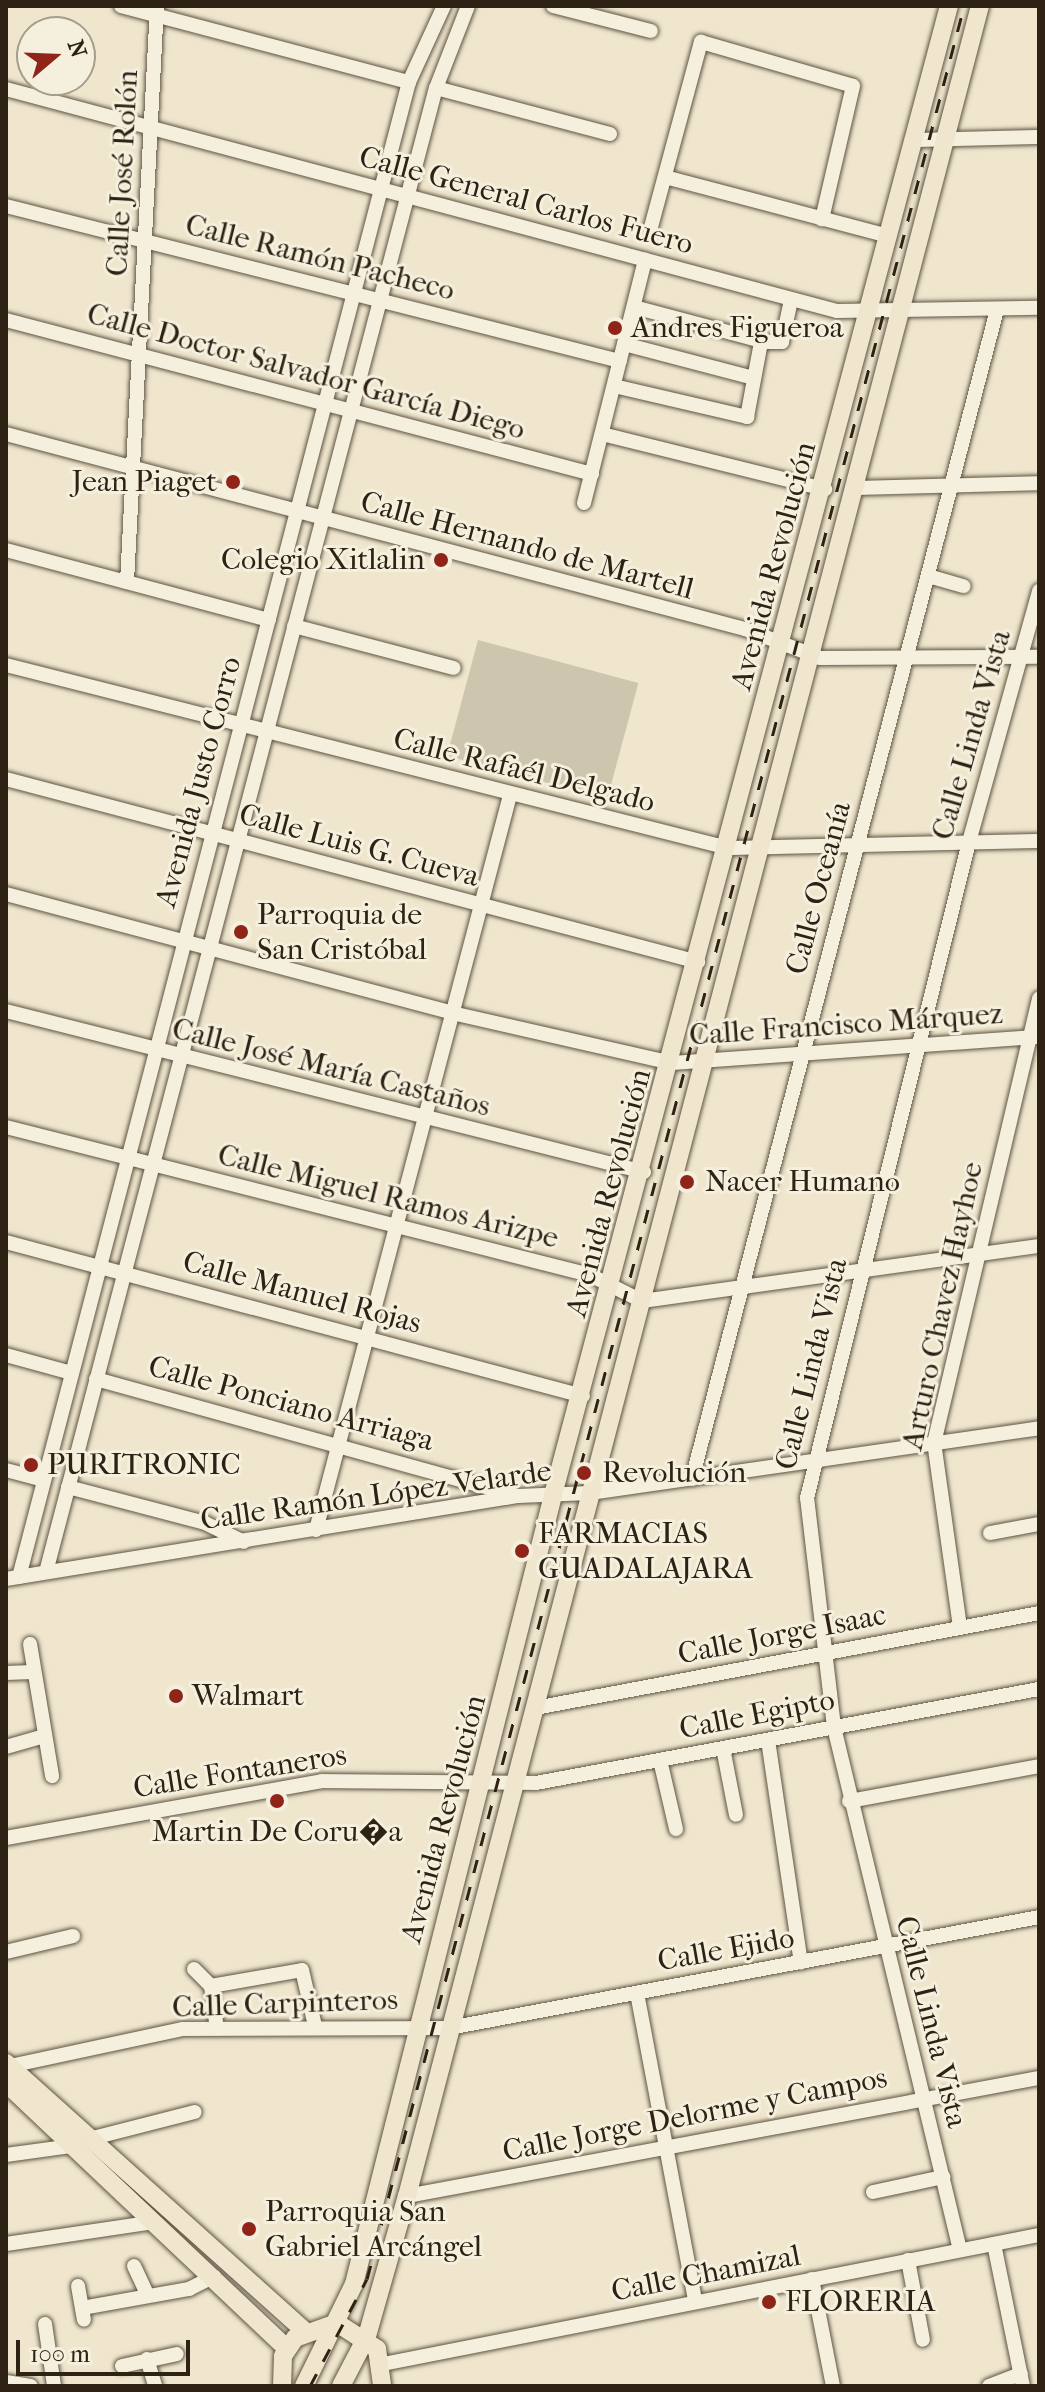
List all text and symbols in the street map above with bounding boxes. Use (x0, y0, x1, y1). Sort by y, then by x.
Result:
north arrow (16, 16, 96, 96)
text: N (62, 37, 92, 61)
street label: Calle José Rolón (100, 69, 146, 277)
street label: Calle General Carlos Fuero (355, 139, 697, 263)
street label: Calle Ramón Pacheco (182, 207, 458, 309)
street label: Calle Doctor Salvador García Diego (83, 296, 529, 448)
place label: Andres Figueroa (631, 310, 844, 346)
marker: Andres Figueroa (606, 319, 624, 337)
street label: Avenida Revolución (724, 438, 824, 694)
place label: Jean Piaget (71, 464, 217, 500)
marker: Jean Piaget (224, 473, 242, 491)
street label: Calle Hernando de Martell (357, 484, 697, 608)
place label: Colegio Xitlalin (221, 542, 425, 578)
marker: Colegio Xitlalin (432, 551, 450, 569)
street label: Calle Linda Vista (925, 626, 1019, 844)
street label: Avenida Justo Corro (148, 653, 250, 911)
street label: Calle Rafaél Delgado (389, 721, 659, 821)
street label: Calle Luis G. Cueva (235, 797, 483, 895)
street label: Calle Oceanía (779, 798, 859, 978)
place label: Parroquia de San Cristóbal (257, 897, 427, 968)
marker: Parroquia de San Cristóbal (232, 923, 250, 941)
street label: Calle Francisco Márquez (688, 996, 1004, 1054)
street label: Calle José María Castaños (168, 1011, 494, 1125)
street label: Avenida Revolución (559, 1065, 659, 1321)
street label: Calle Miguel Ramos Arizpe (214, 1137, 562, 1257)
street label: Arturo Chavez Hayhoe (895, 1159, 991, 1453)
place label: Nacer Humano (705, 1164, 900, 1200)
marker: Nacer Humano (676, 1171, 698, 1193)
street label: Calle Manuel Rojas (179, 1244, 425, 1342)
street label: Calle Linda Vista (768, 1255, 856, 1473)
street label: Calle Ponciano Arriaga (144, 1349, 438, 1459)
place label: PURITRONIC (47, 1447, 241, 1483)
street label: Calle Ramón López Velarde (198, 1454, 554, 1538)
place label: Revolución (602, 1455, 747, 1491)
marker: PURITRONIC (22, 1456, 40, 1474)
marker: Revolución (573, 1462, 595, 1484)
place label: FARMACIAS GUADALAJARA (538, 1516, 753, 1586)
marker: FARMACIAS GUADALAJARA (513, 1542, 531, 1560)
street label: Calle Jorge Isaac (675, 1597, 889, 1673)
place label: Walmart (192, 1678, 304, 1714)
street label: Calle Egipto (676, 1682, 838, 1748)
marker: Walmart (167, 1687, 185, 1705)
street label: Avenida Revolución (394, 1691, 494, 1947)
street label: Calle Fontaneros (131, 1737, 349, 1807)
marker: Martin De Coru�a (268, 1792, 286, 1810)
place label: Martin De Coru�a (152, 1814, 402, 1850)
street label: Calle Linda Vista (887, 1913, 975, 2131)
street label: Calle Ejido (655, 1920, 797, 1980)
street label: Calle Carpinteros (171, 1982, 399, 2026)
street label: Calle Jorge Delorme y Campos (500, 2060, 890, 2170)
place label: Parroquia San Gabriel Arcángel (265, 2194, 482, 2264)
marker: Parroquia San Gabriel Arcángel (240, 2220, 258, 2238)
street label: Calle Chamizal (608, 2238, 804, 2310)
place label: FLORERIA (785, 2284, 936, 2320)
marker: FLORERIA (760, 2293, 778, 2311)
scale bar (20, 2324, 194, 2374)
text: 100 m (30, 2340, 90, 2368)

